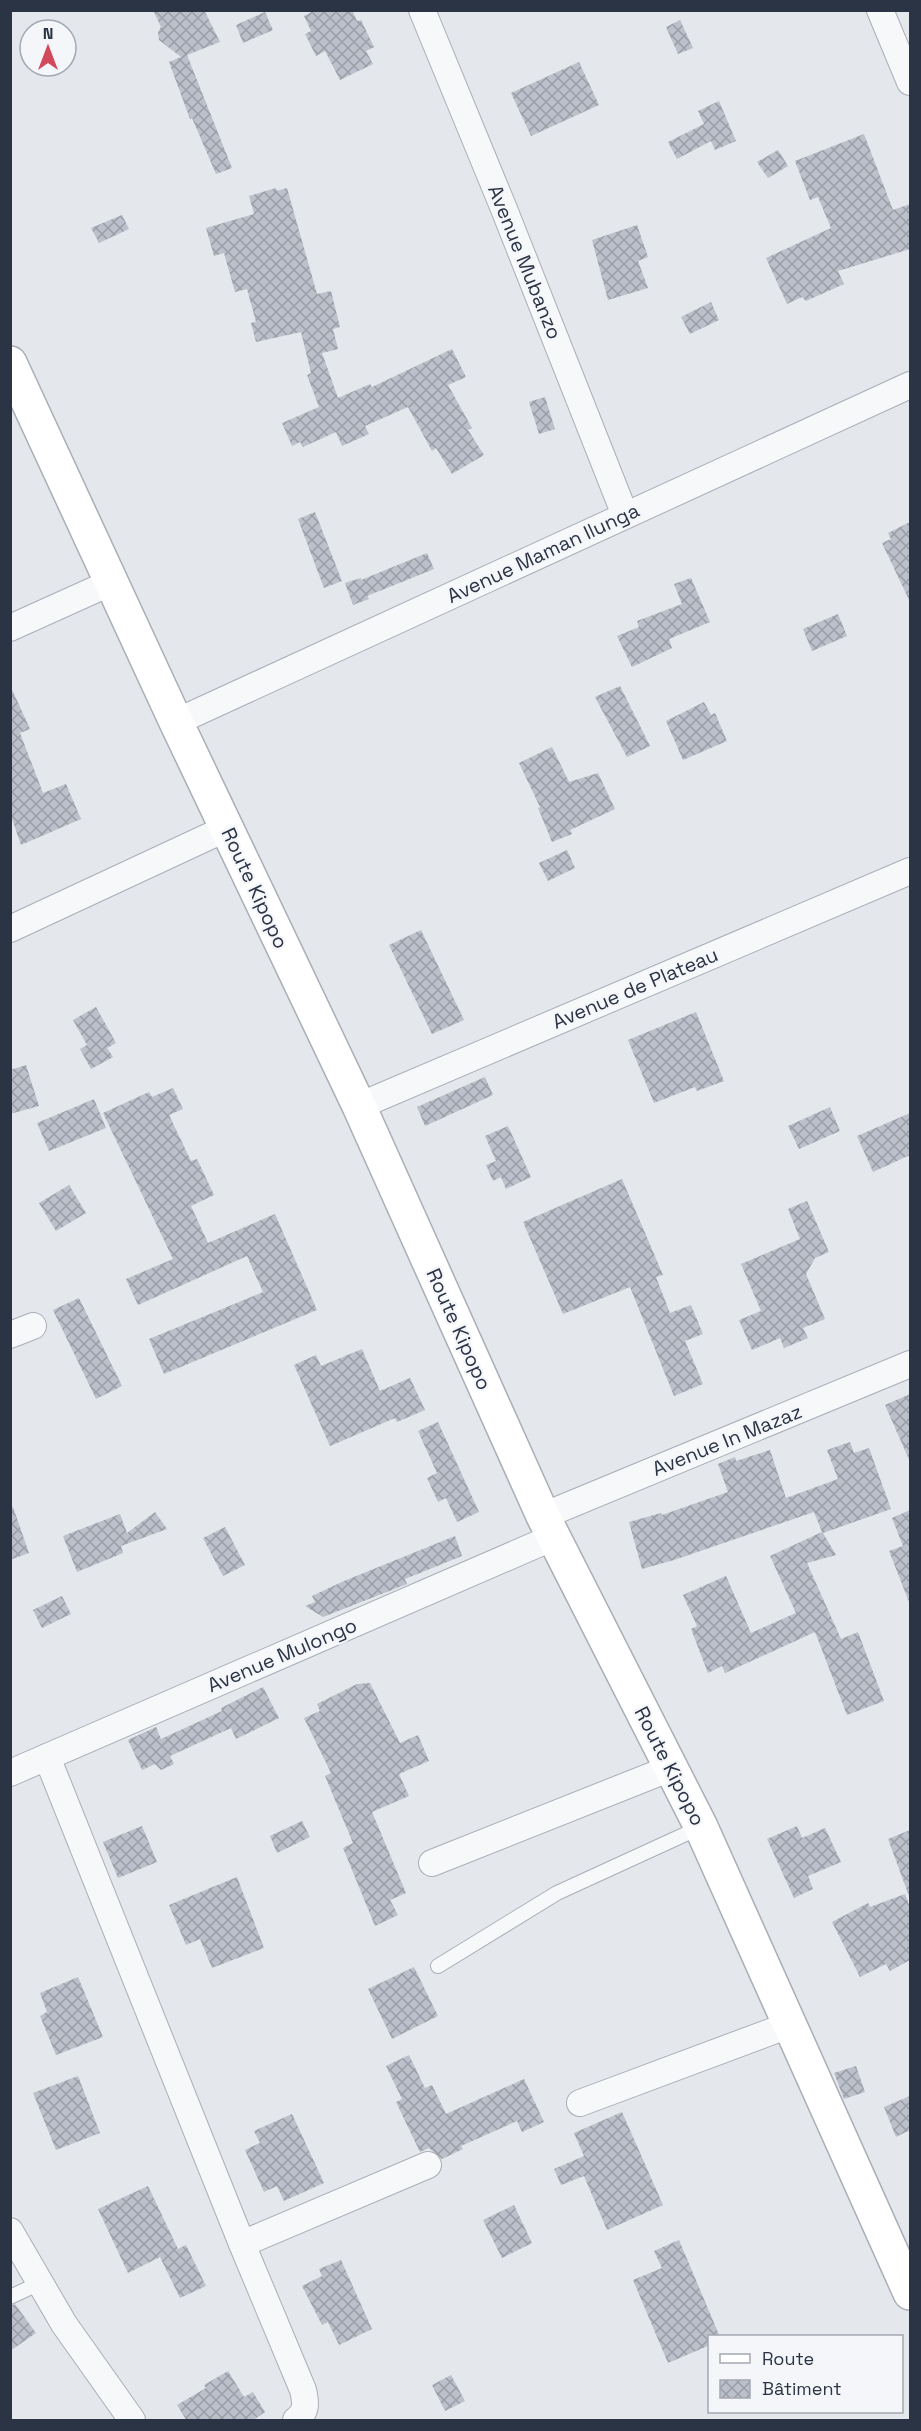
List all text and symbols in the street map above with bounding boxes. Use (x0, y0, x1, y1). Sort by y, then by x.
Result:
north arrow (18, 18, 78, 78)
text: N (43, 23, 53, 44)
street label: Avenue Mubanzo (482, 181, 568, 343)
street label: Avenue Maman Ilunga (443, 497, 643, 609)
street label: Route Kipopo (216, 823, 294, 953)
street label: Avenue de Plateau (548, 941, 722, 1035)
street label: Route Kipopo (421, 1264, 497, 1394)
street label: Avenue In Mazaz (648, 1398, 806, 1482)
street label: Avenue Mulongo (203, 1612, 361, 1698)
street label: Route Kipopo (629, 1702, 711, 1830)
legend (708, 2335, 903, 2413)
text: Route (762, 2347, 814, 2370)
text: Bâtiment (762, 2377, 842, 2400)

